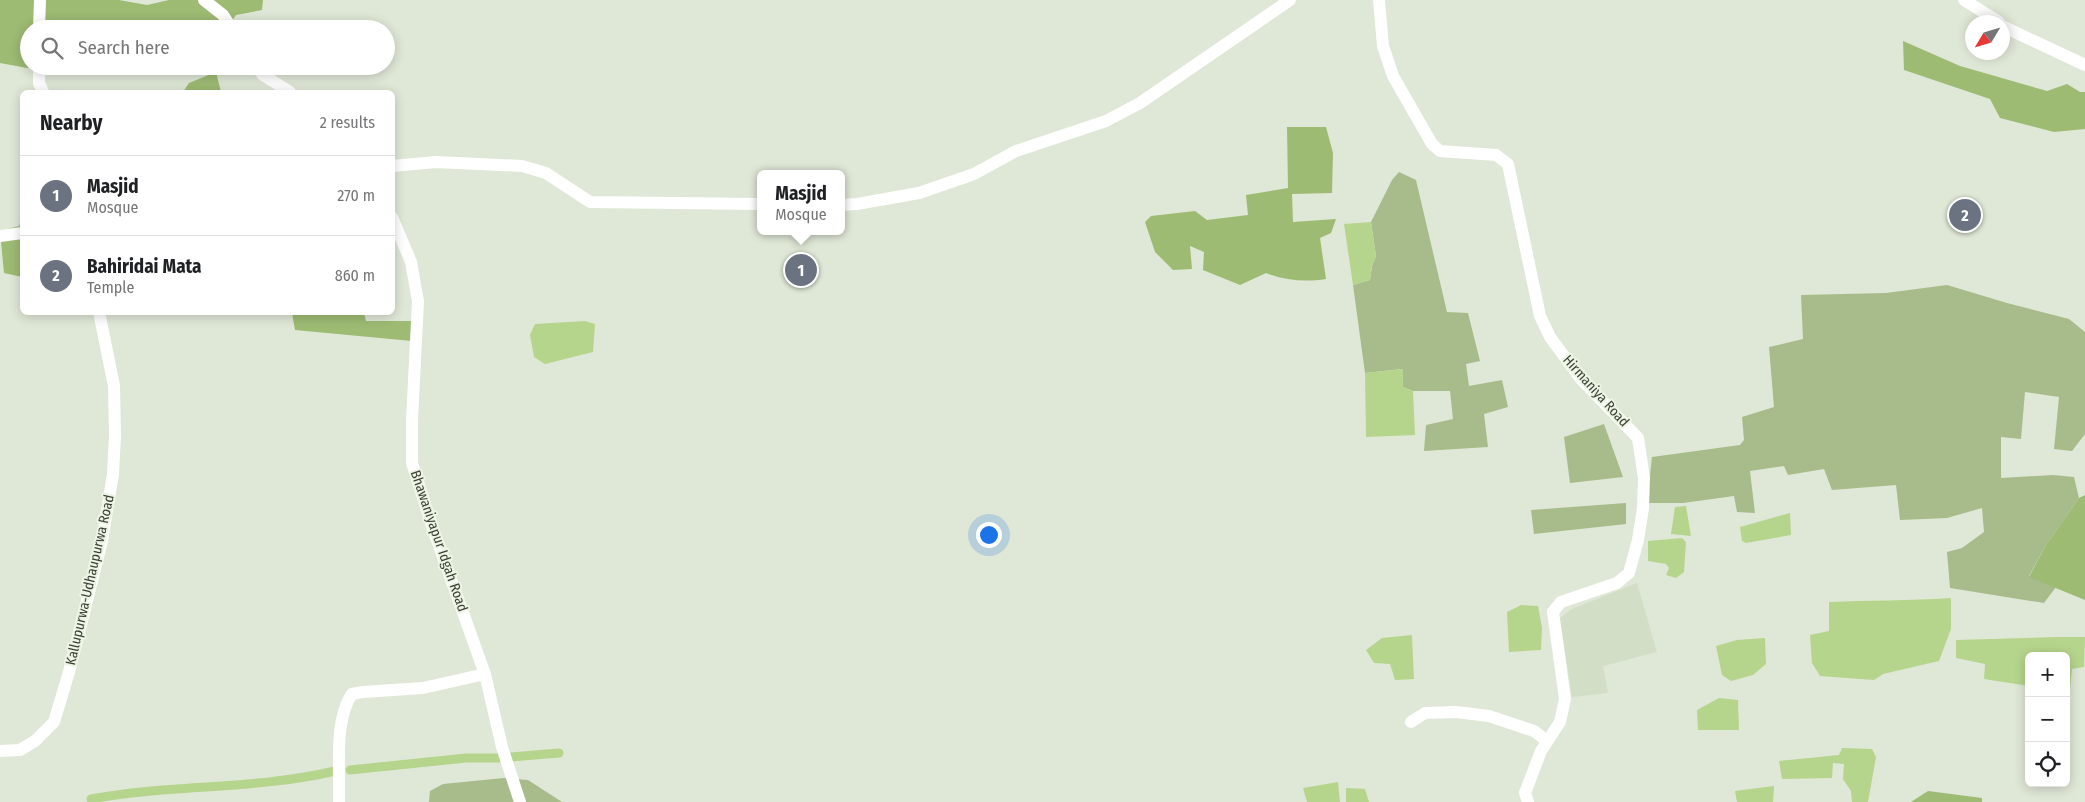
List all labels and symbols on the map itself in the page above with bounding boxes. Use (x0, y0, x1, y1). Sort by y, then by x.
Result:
north arrow (1965, 15, 2010, 60)
pin: 2 (1949, 196, 1981, 234)
pin: 1 (785, 251, 817, 289)
street label: Hirmaniya Road (1559, 352, 1633, 430)
street label: Bhawaniyapur Idgah Road (407, 468, 471, 614)
street label: Kallupurwa-Udhaupurwa Road (62, 493, 118, 667)
your location (976, 522, 1002, 548)

